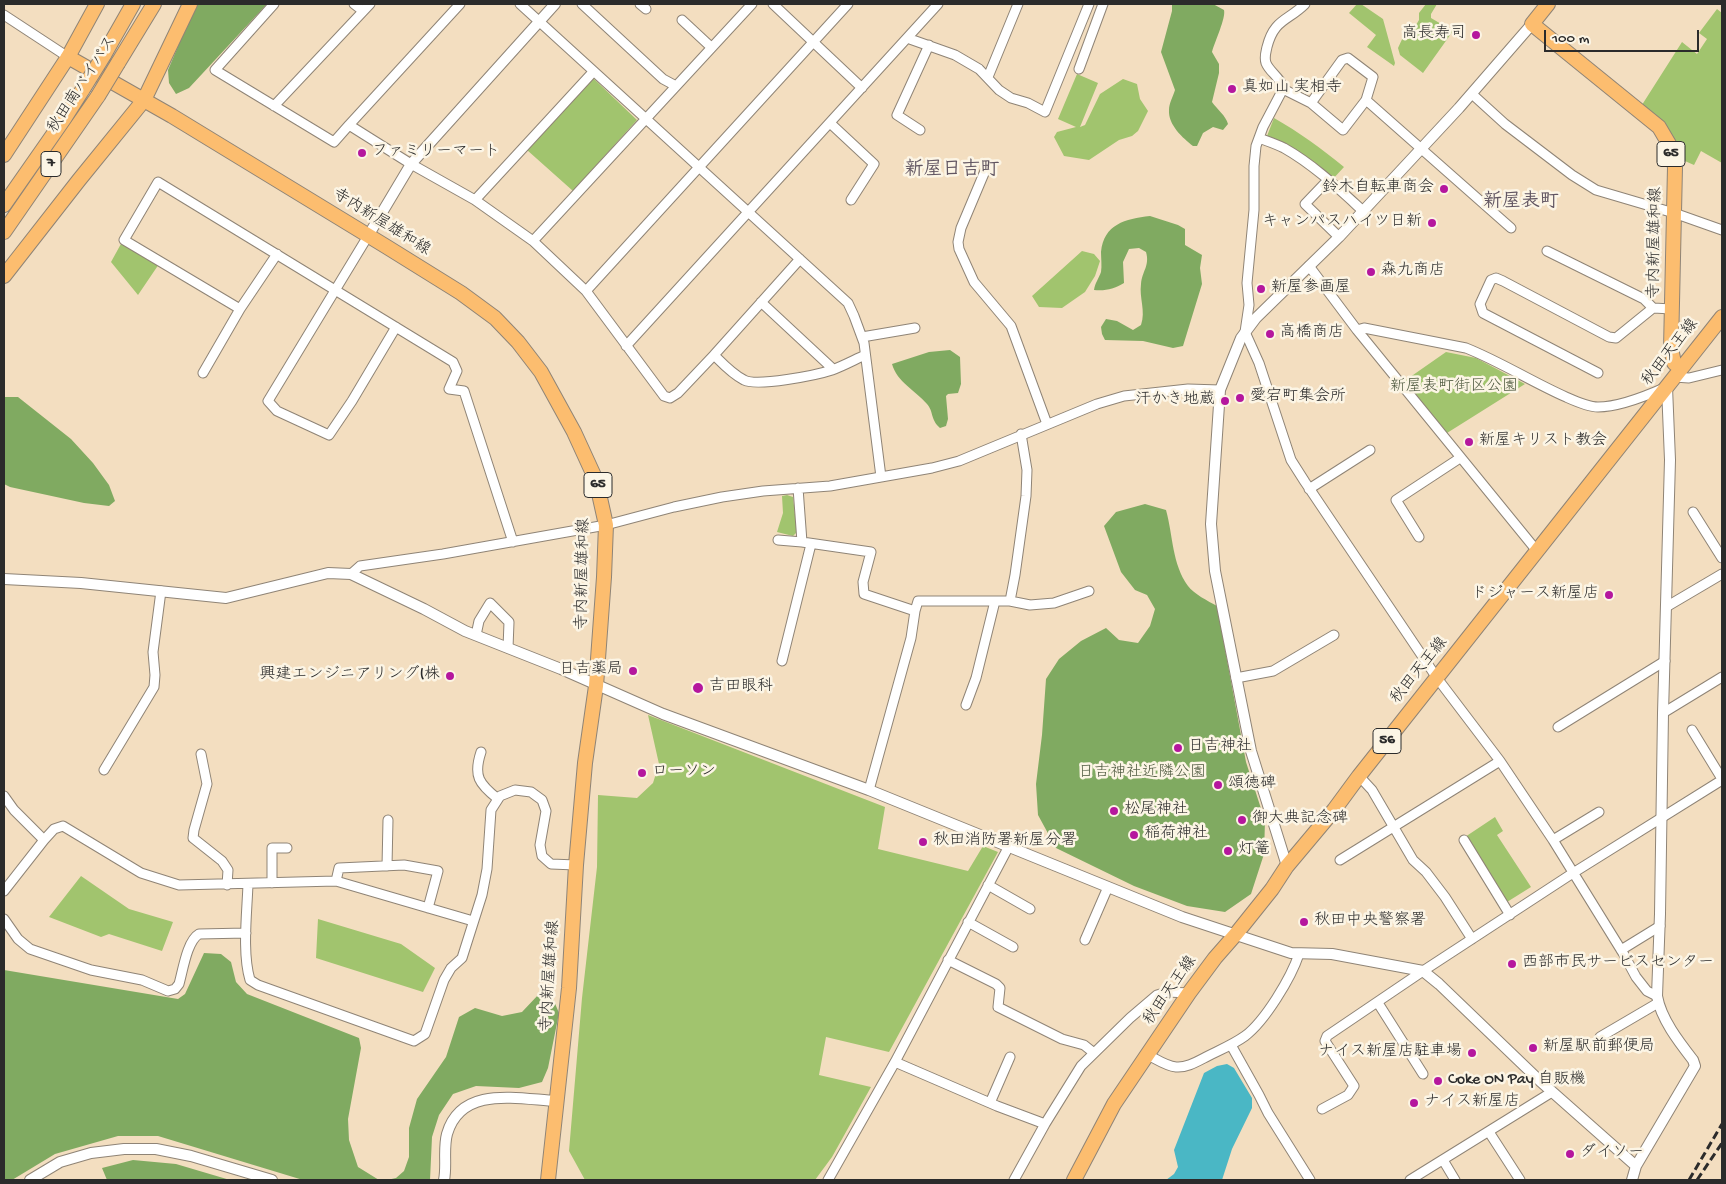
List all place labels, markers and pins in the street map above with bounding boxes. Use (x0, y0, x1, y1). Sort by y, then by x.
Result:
place label: 高長寿司 (1402, 25, 1466, 45)
marker: 高長寿司 (1470, 29, 1482, 41)
place label: 真如山 実相寺 (1242, 79, 1342, 99)
marker: 真如山 実相寺 (1226, 83, 1238, 95)
place label: ファミリーマート (372, 143, 500, 163)
marker: ファミリーマート (356, 147, 368, 159)
place label: 鈴木自転車商会 (1322, 179, 1434, 199)
marker: 鈴木自転車商会 (1438, 183, 1450, 195)
place label: キャンパスハイツ日新 (1262, 213, 1422, 233)
marker: キャンパスハイツ日新 (1426, 217, 1438, 229)
place label: 森九商店 (1381, 262, 1445, 282)
marker: 森九商店 (1365, 266, 1377, 278)
place label: 新屋参画屋 (1271, 279, 1351, 299)
marker: 新屋参画屋 (1255, 283, 1267, 295)
place label: 高橋商店 (1280, 324, 1344, 344)
marker: 高橋商店 (1264, 328, 1276, 340)
place label: 愛宕町集会所 (1250, 388, 1346, 408)
place label: 汗かき地蔵 (1135, 391, 1215, 411)
marker: 愛宕町集会所 (1234, 392, 1246, 404)
marker: 汗かき地蔵 (1219, 395, 1231, 407)
place label: 新屋キリスト教会 (1479, 432, 1607, 452)
marker: 新屋キリスト教会 (1463, 436, 1475, 448)
place label: ドジャース新屋店 (1471, 585, 1599, 605)
marker: ドジャース新屋店 (1603, 589, 1615, 601)
place label: 日吉薬局 (559, 661, 623, 681)
marker: 日吉薬局 (627, 665, 639, 677)
place label: 興建エンジニアリング(株 (259, 666, 440, 686)
marker: 興建エンジニアリング(株 (444, 670, 456, 682)
place label: 吉田眼科 (709, 678, 773, 698)
marker: 吉田眼科 (691, 681, 705, 695)
place label: 日吉神社 (1188, 738, 1252, 758)
marker: 日吉神社 (1172, 742, 1184, 754)
place label: ローソン (652, 763, 716, 783)
marker: ローソン (636, 767, 648, 779)
place label: 頌徳碑 (1228, 775, 1276, 795)
marker: 頌徳碑 (1212, 779, 1224, 791)
place label: 松尾神社 (1124, 801, 1188, 821)
marker: 松尾神社 (1108, 805, 1120, 817)
place label: 御大典記念碑 (1252, 810, 1348, 830)
marker: 御大典記念碑 (1236, 814, 1248, 826)
place label: 稲荷神社 (1144, 825, 1208, 845)
marker: 稲荷神社 (1128, 829, 1140, 841)
place label: 秋田消防署新屋分署 (933, 832, 1077, 852)
marker: 秋田消防署新屋分署 (917, 836, 929, 848)
place label: 灯篭 (1238, 841, 1270, 861)
marker: 灯篭 (1222, 845, 1234, 857)
place label: 秋田中央警察署 (1314, 912, 1426, 932)
marker: 秋田中央警察署 (1298, 916, 1310, 928)
place label: 西部市民サービスセンター (1522, 954, 1714, 974)
marker: 西部市民サービスセンター (1506, 958, 1518, 970)
place label: 新屋駅前郵便局 (1543, 1038, 1655, 1058)
marker: 新屋駅前郵便局 (1527, 1042, 1539, 1054)
place label: ナイス新屋店駐車場 (1318, 1043, 1462, 1063)
marker: ナイス新屋店駐車場 (1466, 1047, 1478, 1059)
place label: Coke ON Pay 自販機 (1448, 1071, 1585, 1091)
marker: Coke ON Pay 自販機 (1432, 1075, 1444, 1087)
place label: ナイス新屋店 (1424, 1093, 1520, 1113)
marker: ナイス新屋店 (1408, 1097, 1420, 1109)
place label: ダイソー (1580, 1144, 1644, 1164)
marker: ダイソー (1564, 1148, 1576, 1160)

